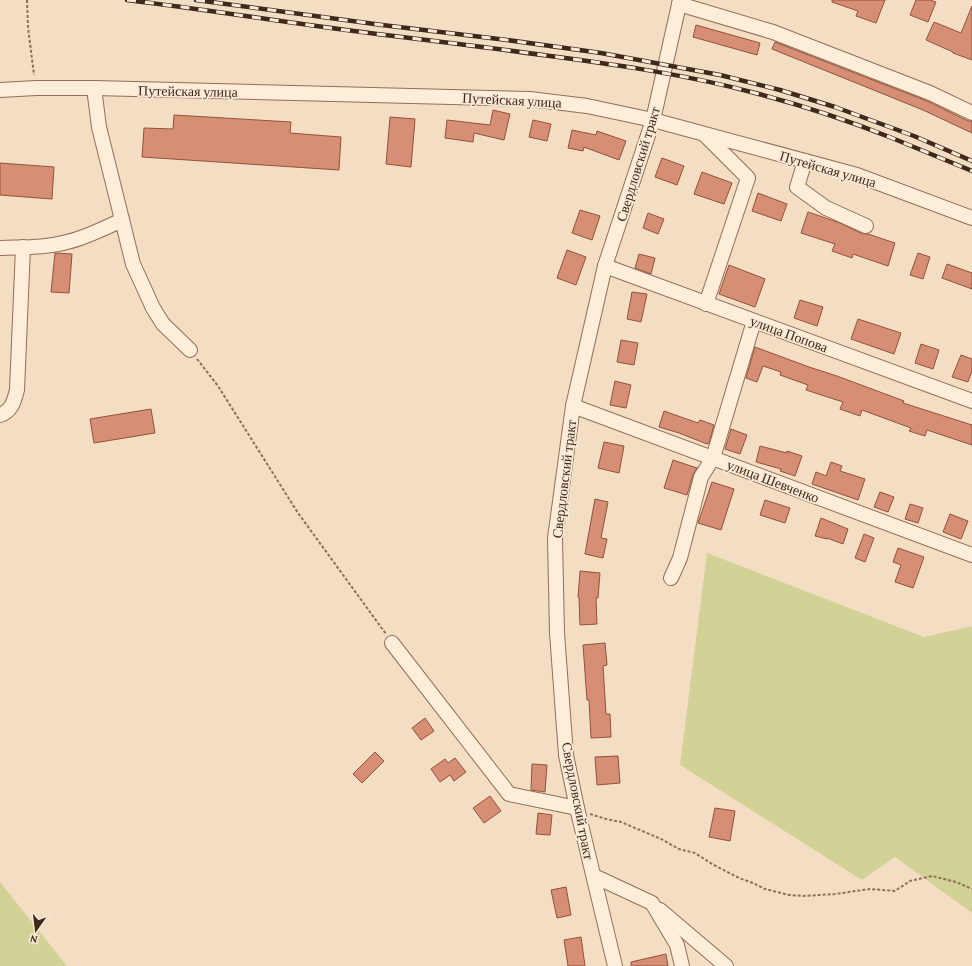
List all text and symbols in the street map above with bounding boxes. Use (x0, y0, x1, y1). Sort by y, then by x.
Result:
street label: Путейская улица (138, 82, 239, 100)
street label: Путейская улица (462, 89, 563, 111)
street label: Свердловский тракт (613, 105, 663, 223)
street label: Путейская улица (778, 148, 879, 191)
street label: улица Попова (748, 313, 831, 356)
street label: Свердловский тракт (549, 419, 579, 539)
street label: улица Шевченко (725, 456, 821, 506)
street label: Свердловский тракт (559, 741, 597, 861)
north arrow (16, 910, 56, 950)
text: N (28, 933, 39, 946)

